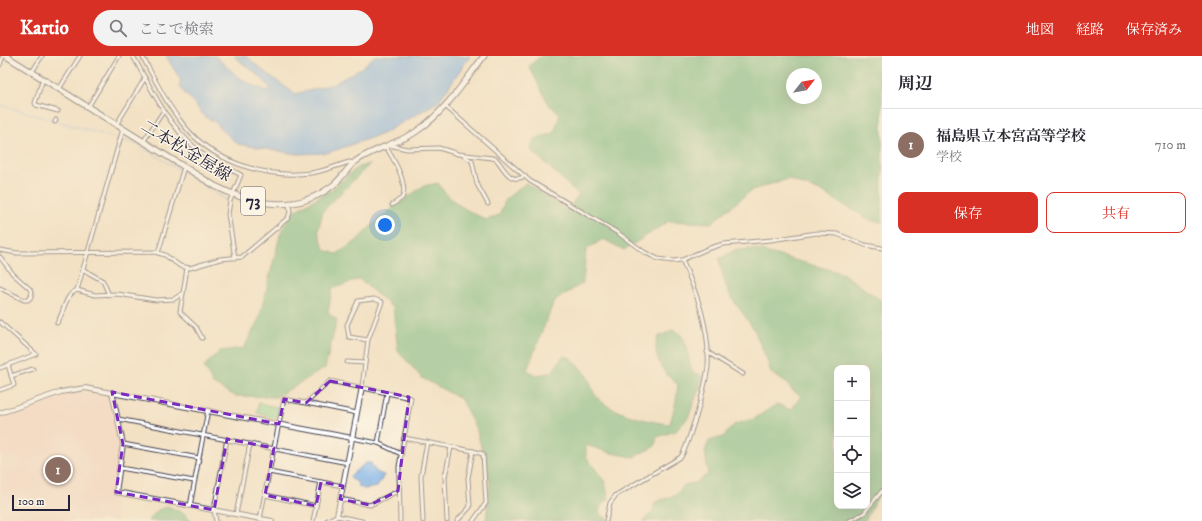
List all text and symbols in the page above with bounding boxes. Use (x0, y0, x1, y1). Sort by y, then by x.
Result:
search box (93, 10, 373, 46)
text: Kartio (20, 17, 69, 40)
icon: search (107, 17, 129, 39)
text: ここで検索 (139, 20, 214, 39)
text: 地図 (1026, 21, 1054, 39)
text: 経路 (1076, 21, 1104, 39)
text: 保存済み (1126, 21, 1182, 39)
north arrow (786, 68, 822, 104)
text: 周辺 (898, 73, 932, 95)
street label: 二本松金屋線 (137, 115, 235, 187)
text: 福島県立本宮高等学校 (936, 127, 1086, 146)
text: 1 (909, 137, 913, 153)
text: 710 m (1155, 137, 1186, 153)
text: 学校 (936, 149, 962, 165)
road number: 73 (241, 187, 265, 215)
button: 保存 (898, 192, 1038, 233)
button: 共有 (1046, 192, 1186, 233)
your location (375, 215, 395, 235)
map controls (834, 365, 870, 509)
button: + (834, 365, 870, 401)
button: − (834, 401, 870, 437)
button: locate (834, 437, 870, 473)
pin: 1 (45, 455, 71, 485)
button: layers (834, 473, 870, 509)
scale bar (12, 493, 70, 512)
text: 100 m (18, 495, 44, 509)

